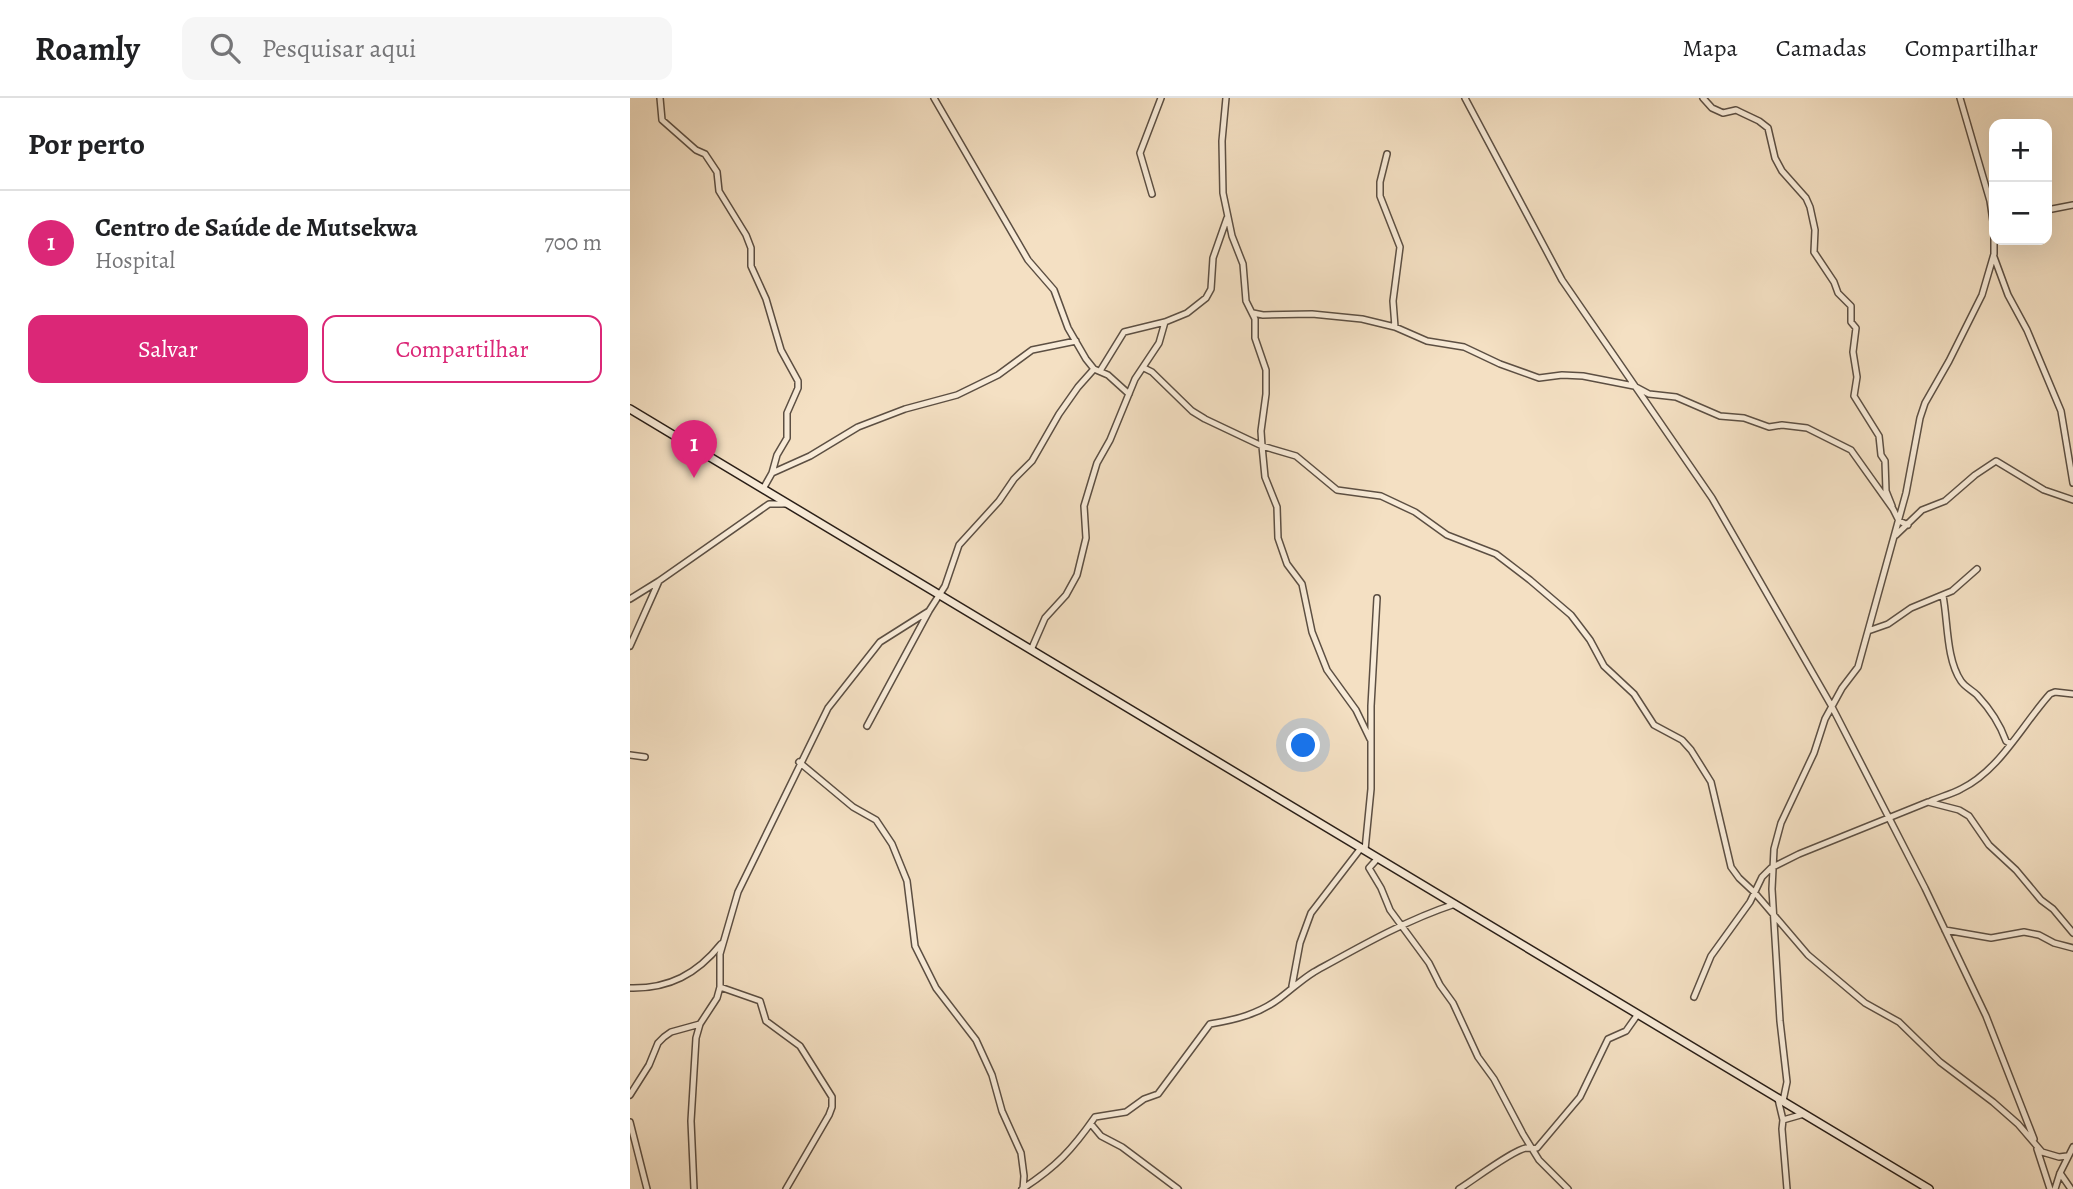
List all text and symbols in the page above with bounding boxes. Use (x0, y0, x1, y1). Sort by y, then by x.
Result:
search box (182, 17, 672, 80)
text: Roamly (35, 26, 140, 71)
icon: search (206, 29, 244, 67)
text: Pesquisar aqui (262, 31, 416, 66)
text: Mapa (1683, 32, 1738, 64)
text: Camadas (1776, 32, 1867, 64)
text: Compartilhar (1905, 32, 2038, 64)
map controls (1989, 119, 2052, 245)
button: + (1989, 119, 2052, 182)
text: Por perto (28, 124, 145, 164)
button: − (1989, 182, 2052, 245)
text: Centro de Saúde de Mutsekwa (95, 210, 418, 245)
text: 1 (47, 227, 55, 258)
text: 700 m (544, 227, 602, 258)
text: Hospital (95, 245, 175, 276)
button: Salvar (28, 315, 308, 383)
button: Compartilhar (322, 315, 602, 383)
pin: 1 (671, 420, 717, 478)
your location (1286, 728, 1320, 762)

